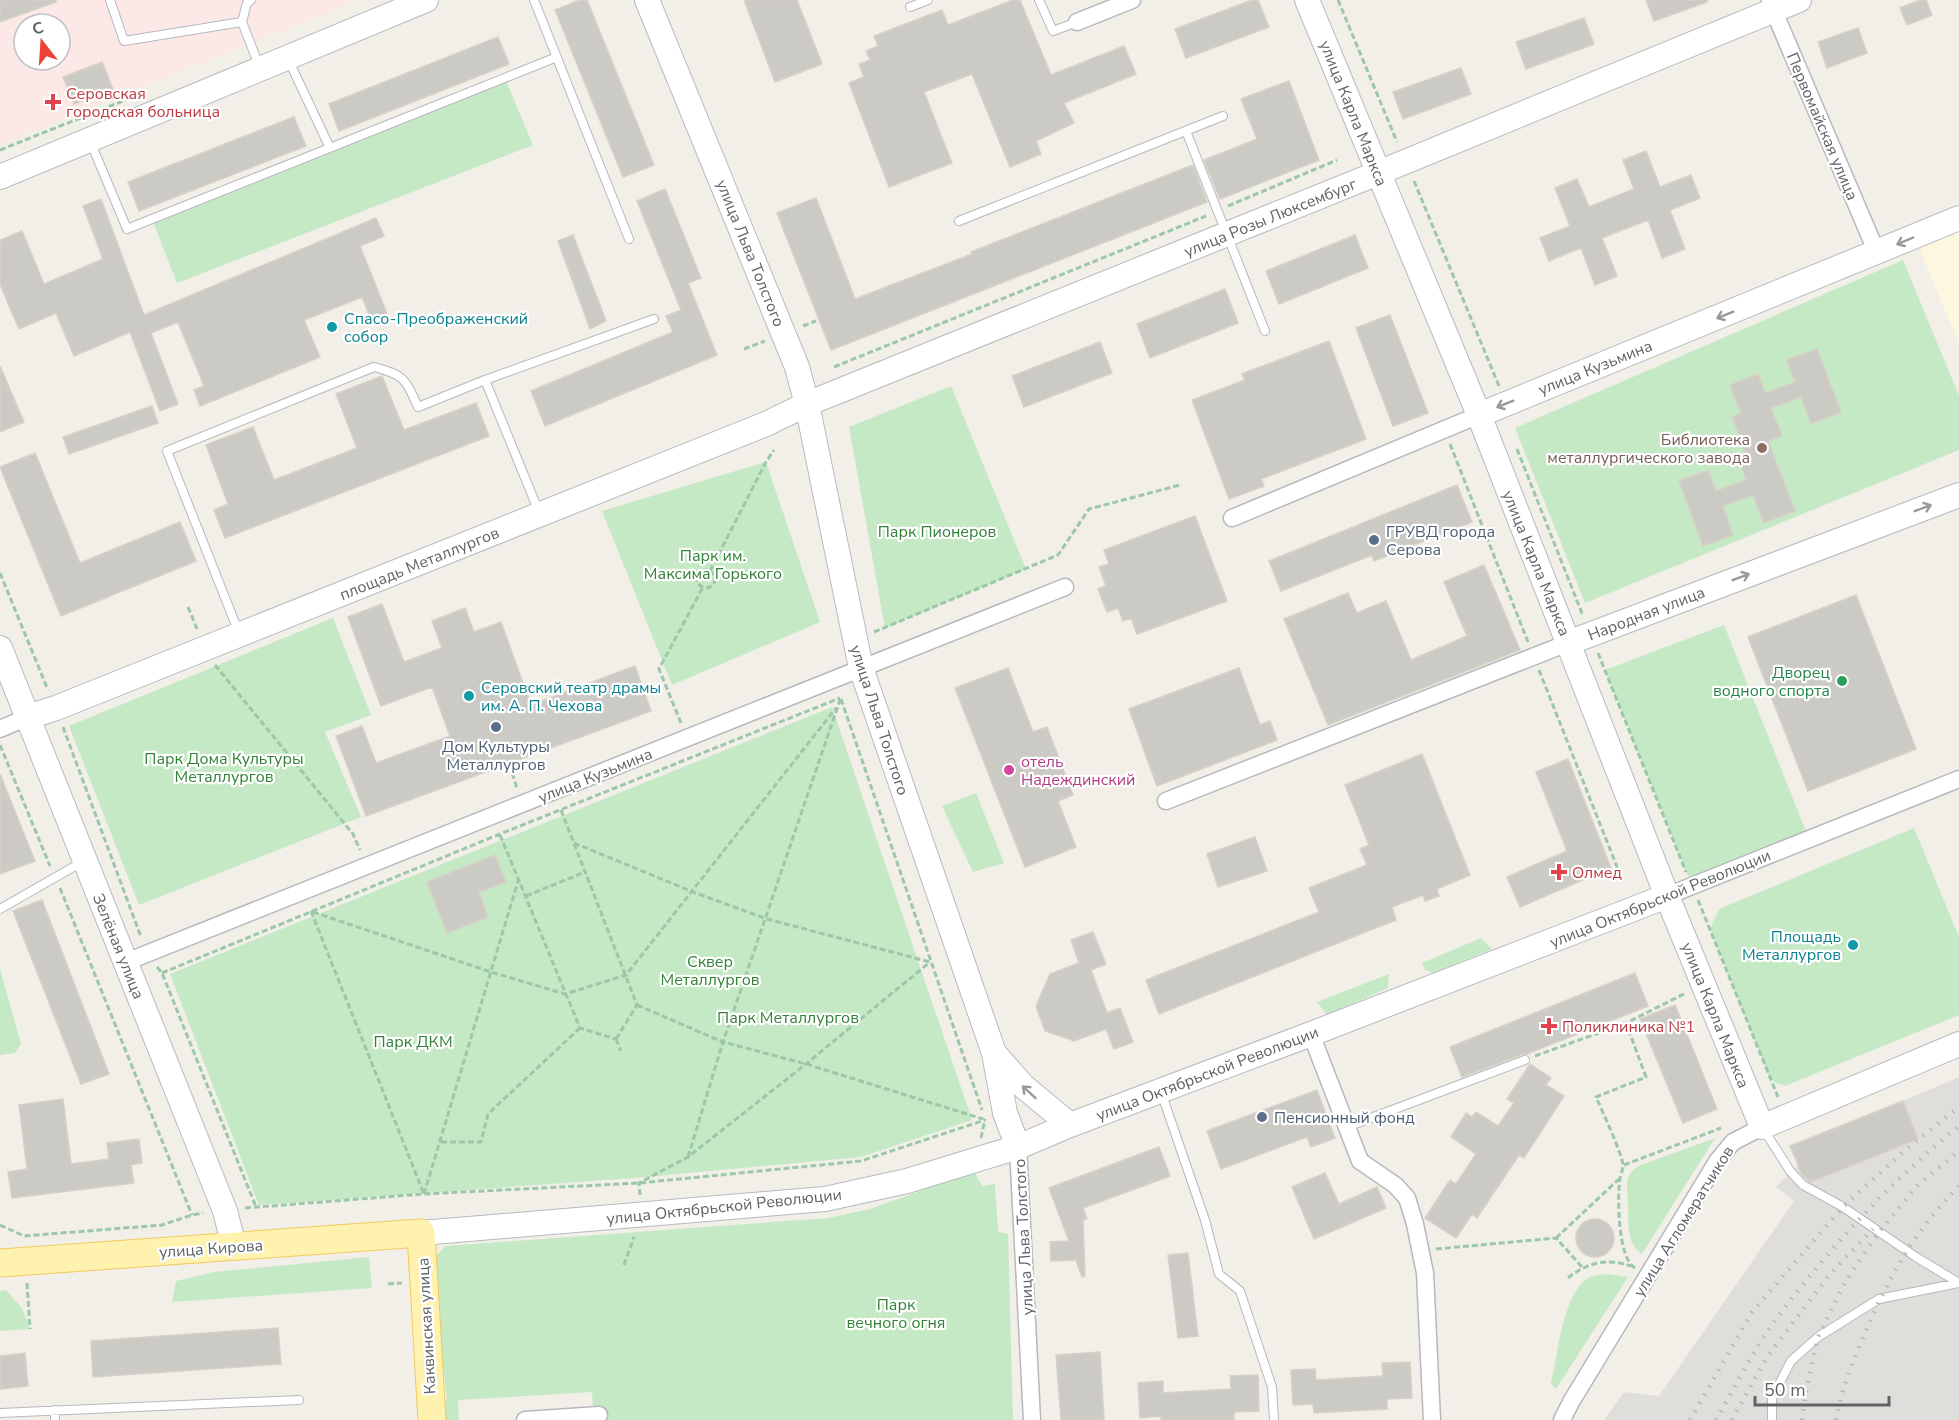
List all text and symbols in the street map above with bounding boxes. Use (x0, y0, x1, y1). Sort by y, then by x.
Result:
north arrow (12, 12, 72, 72)
text: С (29, 16, 46, 41)
street label: улица Карла Маркса (1314, 37, 1392, 189)
street label: Первомайская улица (1781, 49, 1863, 204)
place label: Серовская городская больница (66, 83, 220, 123)
marker: Серовская городская больница (44, 93, 62, 111)
street label: улица Розы Люксембург (1181, 173, 1360, 263)
street label: улица Льва Толстого (710, 177, 790, 330)
one-way arrow (1896, 236, 1915, 247)
place label: Спасо-Преображенский собор (344, 308, 528, 348)
one-way arrow (1716, 310, 1734, 321)
marker: Спасо-Преображенский собор (325, 320, 339, 334)
street label: улица Кузьмина (1535, 335, 1656, 401)
one-way arrow (1496, 399, 1515, 410)
place label: Библиотека металлургического завода (1547, 429, 1750, 469)
marker: Библиотека металлургического завода (1755, 441, 1769, 455)
street label: улица Карла Маркса (1497, 487, 1575, 639)
one-way arrow (1913, 502, 1932, 513)
park label: Парк Пионеров (878, 521, 997, 543)
place label: ГРУВД города Серова (1386, 521, 1495, 561)
street label: площадь Металлургов (336, 522, 503, 606)
marker: ГРУВД города Серова (1367, 533, 1381, 547)
park label: Парк им. Максима Горького (644, 545, 782, 585)
one-way arrow (1731, 571, 1750, 582)
street label: Народная улица (1584, 581, 1708, 646)
street label: улица Льва Толстого (844, 642, 914, 798)
place label: Дворец водного спорта (1713, 662, 1830, 702)
marker: Дворец водного спорта (1835, 674, 1849, 688)
place label: Серовский театр драмы им. А. П. Чехова (481, 677, 661, 717)
marker: Серовский театр драмы им. А. П. Чехова (462, 689, 476, 703)
marker: Дом Культуры Металлургов (489, 720, 503, 734)
place label: Дом Культуры Металлургов (442, 736, 550, 776)
street label: улица Кузьмина (535, 743, 656, 809)
park label: Парк Дома Культуры Металлургов (144, 748, 304, 788)
place label: отель Надеждинский (1021, 751, 1135, 791)
marker: отель Надеждинский (1002, 763, 1016, 777)
street label: улица Октябрьской Революции (1547, 844, 1774, 953)
place label: Олмед (1572, 862, 1623, 884)
marker: Олмед (1550, 863, 1568, 881)
street label: Зелёная улица (87, 890, 149, 1002)
place label: Площадь Металлургов (1742, 926, 1841, 966)
marker: Площадь Металлургов (1846, 938, 1860, 952)
street label: улица Карла Маркса (1676, 939, 1754, 1091)
park label: Сквер Металлургов (660, 951, 760, 991)
park label: Парк Металлургов (717, 1007, 859, 1029)
place label: Поликлиника №1 (1562, 1016, 1695, 1038)
marker: Поликлиника №1 (1540, 1017, 1558, 1035)
street label: улица Октябрьской Революции (1093, 1021, 1322, 1127)
park label: Парк ДКМ (373, 1031, 453, 1053)
one-way arrow (1022, 1085, 1037, 1099)
place label: Пенсионный фонд (1274, 1107, 1415, 1129)
marker: Пенсионный фонд (1255, 1110, 1269, 1124)
street label: улица Агломератчиков (1628, 1142, 1739, 1301)
street label: улица Льва Толстого (1009, 1158, 1039, 1316)
street label: улица Октябрьской Революции (605, 1184, 843, 1230)
street label: улица Кирова (158, 1234, 264, 1264)
street label: Каквинская улица (412, 1257, 442, 1395)
park label: Парк вечного огня (847, 1294, 945, 1334)
scale bar (1755, 1369, 1888, 1407)
text: 50 m (1764, 1378, 1806, 1402)

